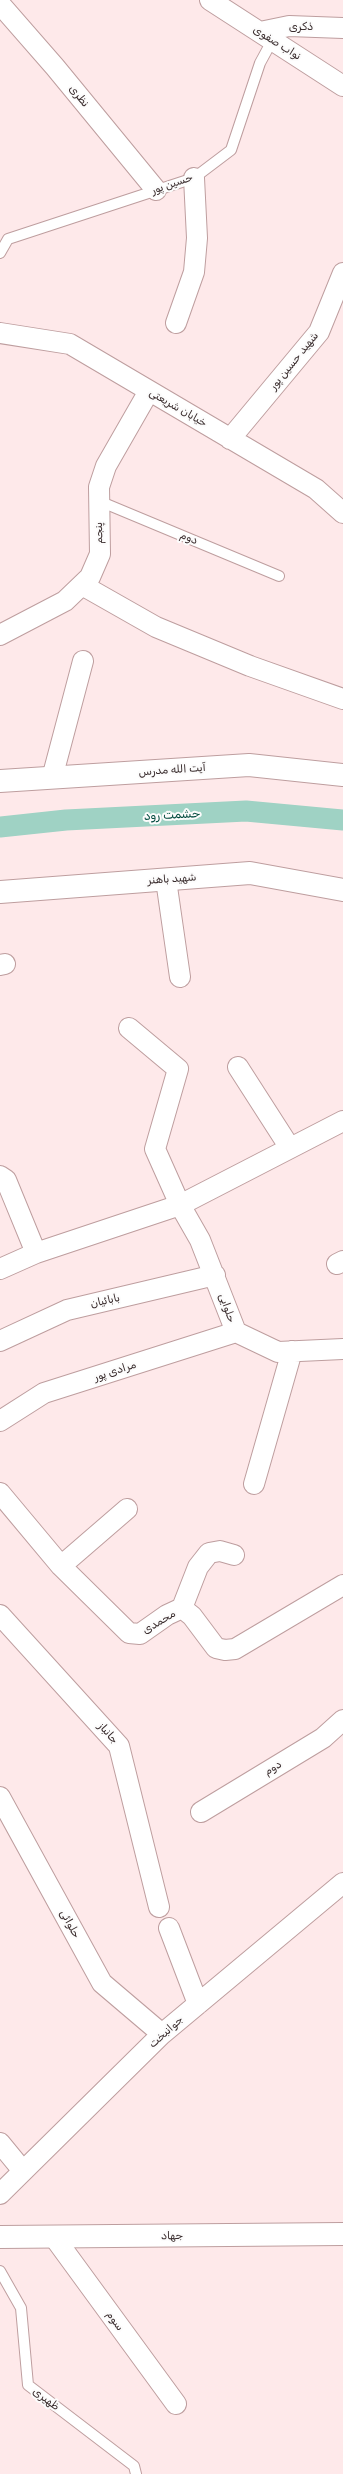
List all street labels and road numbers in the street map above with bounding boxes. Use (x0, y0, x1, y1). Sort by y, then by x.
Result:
street label: ذکری (289, 20, 313, 34)
street label: نواب صفوی (251, 23, 303, 63)
street label: نظری (66, 82, 92, 110)
street label: حسین پور (149, 171, 195, 197)
street label: شهید حسین پور (267, 329, 321, 393)
street label: خیابان شریعتی (147, 386, 209, 430)
street label: پنجم (92, 522, 106, 544)
street label: دوم (178, 528, 200, 548)
street label: آیت الله مدرس (138, 761, 206, 779)
street label: شهید باهنر (147, 871, 197, 887)
street label: بابائیان (89, 1291, 121, 1311)
street label: حلوایی (216, 1292, 238, 1324)
street label: مرادی پور (92, 1358, 138, 1384)
street label: محمدی (140, 1607, 178, 1637)
street label: جانباز (95, 1720, 121, 1746)
street label: دوم (262, 1758, 284, 1778)
street label: حلوائی (57, 1908, 83, 1940)
street label: جوانبخت (146, 2013, 186, 2051)
street label: جهاد (161, 2229, 183, 2243)
street label: سوم (103, 2309, 127, 2333)
street label: ظهیری (30, 2385, 62, 2413)

